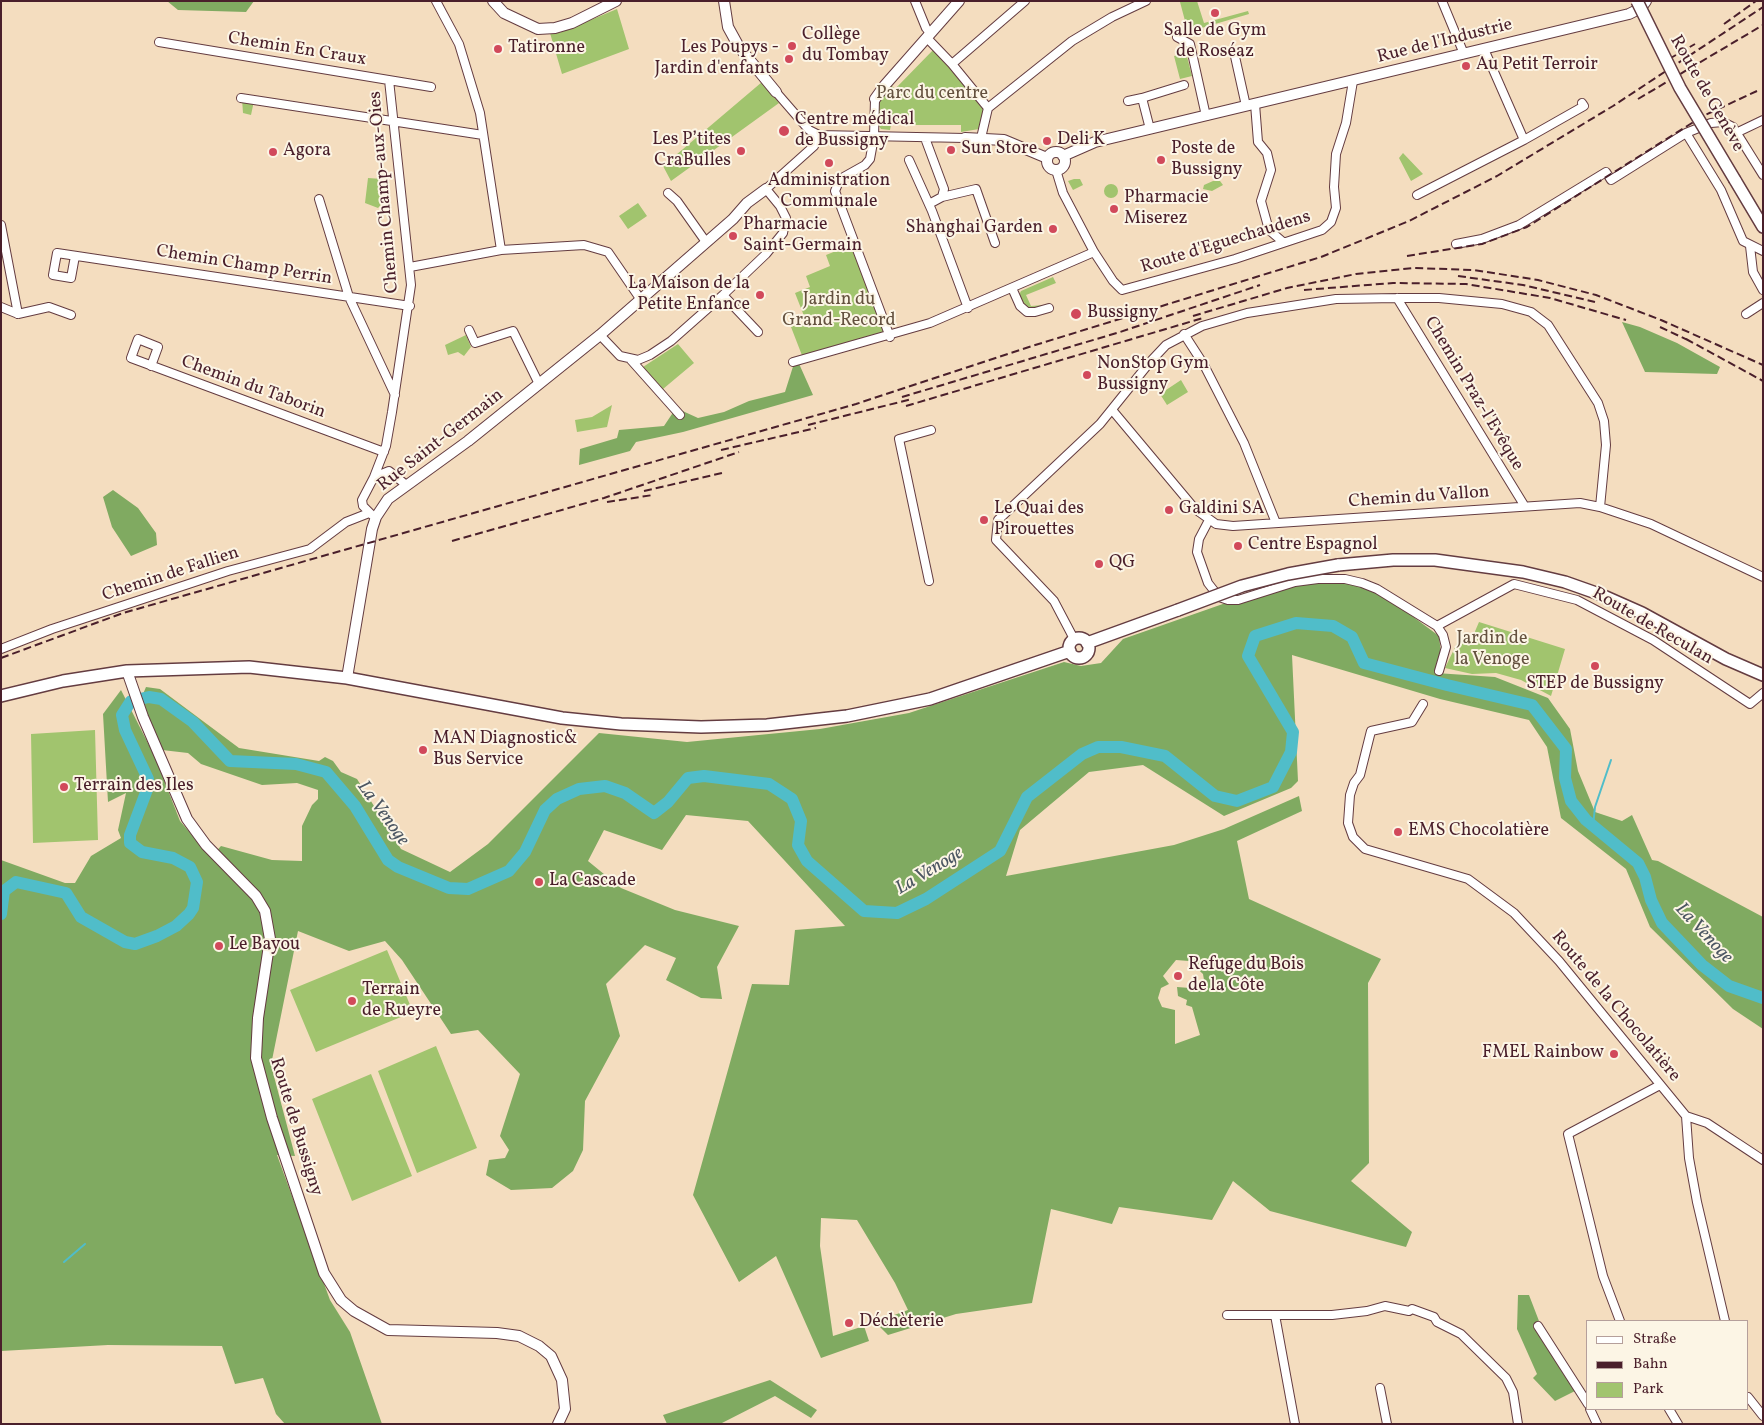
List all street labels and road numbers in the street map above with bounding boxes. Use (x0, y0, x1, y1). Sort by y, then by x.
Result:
street label: Rue de l'Industrie (1375, 15, 1515, 69)
street label: Chemin En Craux (226, 28, 368, 72)
street label: Route de Genève (1664, 32, 1748, 156)
street label: Chemin Champ-aux-Oies (365, 90, 405, 294)
street label: Route d'Eguechaudens (1138, 207, 1314, 279)
street label: Chemin Champ Perrin (154, 241, 334, 291)
street label: Chemin Praz-l'Evêque (1419, 313, 1527, 475)
street label: Chemin du Taborin (178, 352, 328, 424)
street label: Rue Saint-Germain (374, 385, 508, 497)
street label: Chemin du Vallon (1348, 482, 1490, 514)
street label: Chemin de Fallien (100, 543, 242, 607)
street label: Route de Reculan (1588, 584, 1716, 670)
street label: Route de la Chocolatière (1546, 927, 1684, 1087)
street label: Route de Bussigny (264, 1055, 326, 1199)

